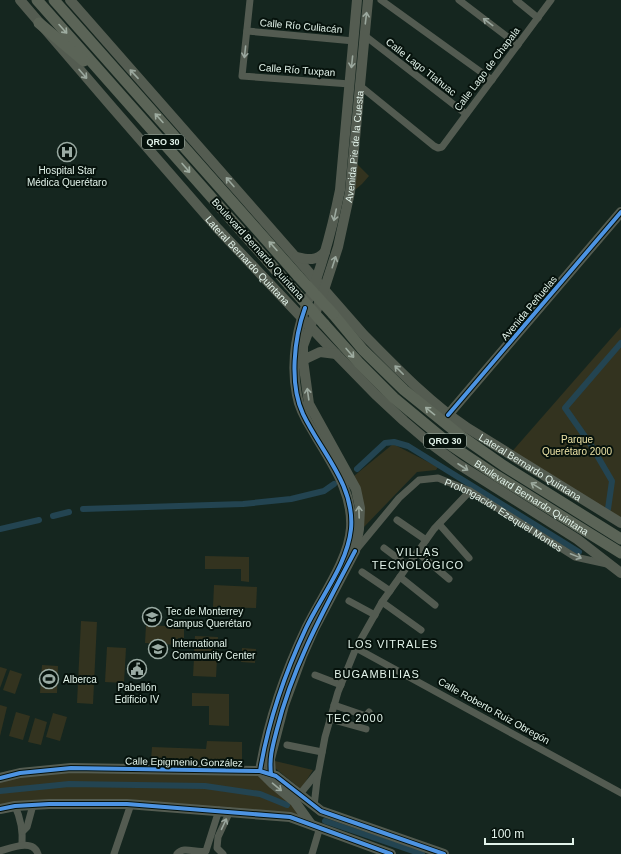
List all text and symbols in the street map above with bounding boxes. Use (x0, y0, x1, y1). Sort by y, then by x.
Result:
one-way arrow (362, 11, 370, 24)
street label: Calle Río Culiacán (259, 17, 343, 35)
one-way arrow (483, 18, 494, 26)
one-way arrow (59, 24, 68, 34)
street label: Calle Lago de Chapala (452, 25, 522, 113)
street label: Calle Lago Tlahuac (384, 36, 458, 98)
one-way arrow (241, 45, 248, 58)
one-way arrow (348, 55, 356, 68)
street label: Calle Río Tuxpan (258, 62, 336, 78)
one-way arrow (78, 68, 87, 79)
one-way arrow (130, 69, 139, 79)
street label: Avenida Pie de la Cuesta (342, 90, 365, 203)
one-way arrow (154, 112, 163, 123)
road number: QRO 30 (142, 135, 184, 149)
hospital icon: Hospital Star Médica Querétaro (56, 141, 78, 163)
one-way arrow (182, 163, 191, 174)
place label: Hospital Star Médica Querétaro (27, 165, 107, 188)
one-way arrow (225, 177, 234, 187)
street label: Boulevard Bernardo Quintana (210, 196, 307, 302)
one-way arrow (330, 209, 338, 222)
street label: Lateral Bernardo Quintana (204, 214, 292, 307)
one-way arrow (268, 241, 277, 252)
one-way arrow (330, 256, 338, 268)
street label: Avenida Peñuelas (499, 274, 559, 342)
one-way arrow (345, 348, 354, 358)
one-way arrow (394, 365, 404, 375)
one-way arrow (304, 388, 312, 401)
one-way arrow (425, 407, 435, 416)
street label: Lateral Bernardo Quintana (477, 431, 584, 503)
road number: QRO 30 (424, 434, 466, 448)
park label: Parque Querétaro 2000 (542, 434, 612, 457)
street label: Boulevard Bernardo Quintana (473, 457, 591, 537)
one-way arrow (457, 463, 468, 471)
street label: Prolongación Ezequiel Montes (443, 476, 565, 553)
one-way arrow (531, 482, 542, 490)
one-way arrow (355, 506, 363, 519)
district label: VILLAS TECNOLÓGICO (372, 546, 464, 571)
one-way arrow (570, 552, 582, 560)
school or university icon: Tec de Monterrey Campus Querétaro (141, 606, 163, 628)
place label: Tec de Monterrey Campus Querétaro (166, 606, 251, 629)
school or university icon: International Community Center (147, 638, 169, 660)
place label: International Community Center (172, 638, 256, 661)
district label: LOS VITRALES (348, 638, 438, 650)
public building icon: Pabellón Edificio IV (126, 658, 148, 680)
sports icon: Alberca (38, 668, 60, 690)
district label: BUGAMBILIAS (334, 668, 420, 680)
place label: Alberca (63, 674, 97, 685)
street label: Calle Roberto Ruiz Obregón (436, 676, 552, 746)
place label: Pabellón Edificio IV (115, 682, 160, 705)
district label: TEC 2000 (326, 712, 384, 724)
street label: Calle Epigmenio González (125, 755, 243, 769)
one-way arrow (272, 783, 282, 792)
one-way arrow (221, 818, 228, 830)
scale bar (485, 820, 573, 846)
text: 100 m (491, 827, 524, 841)

